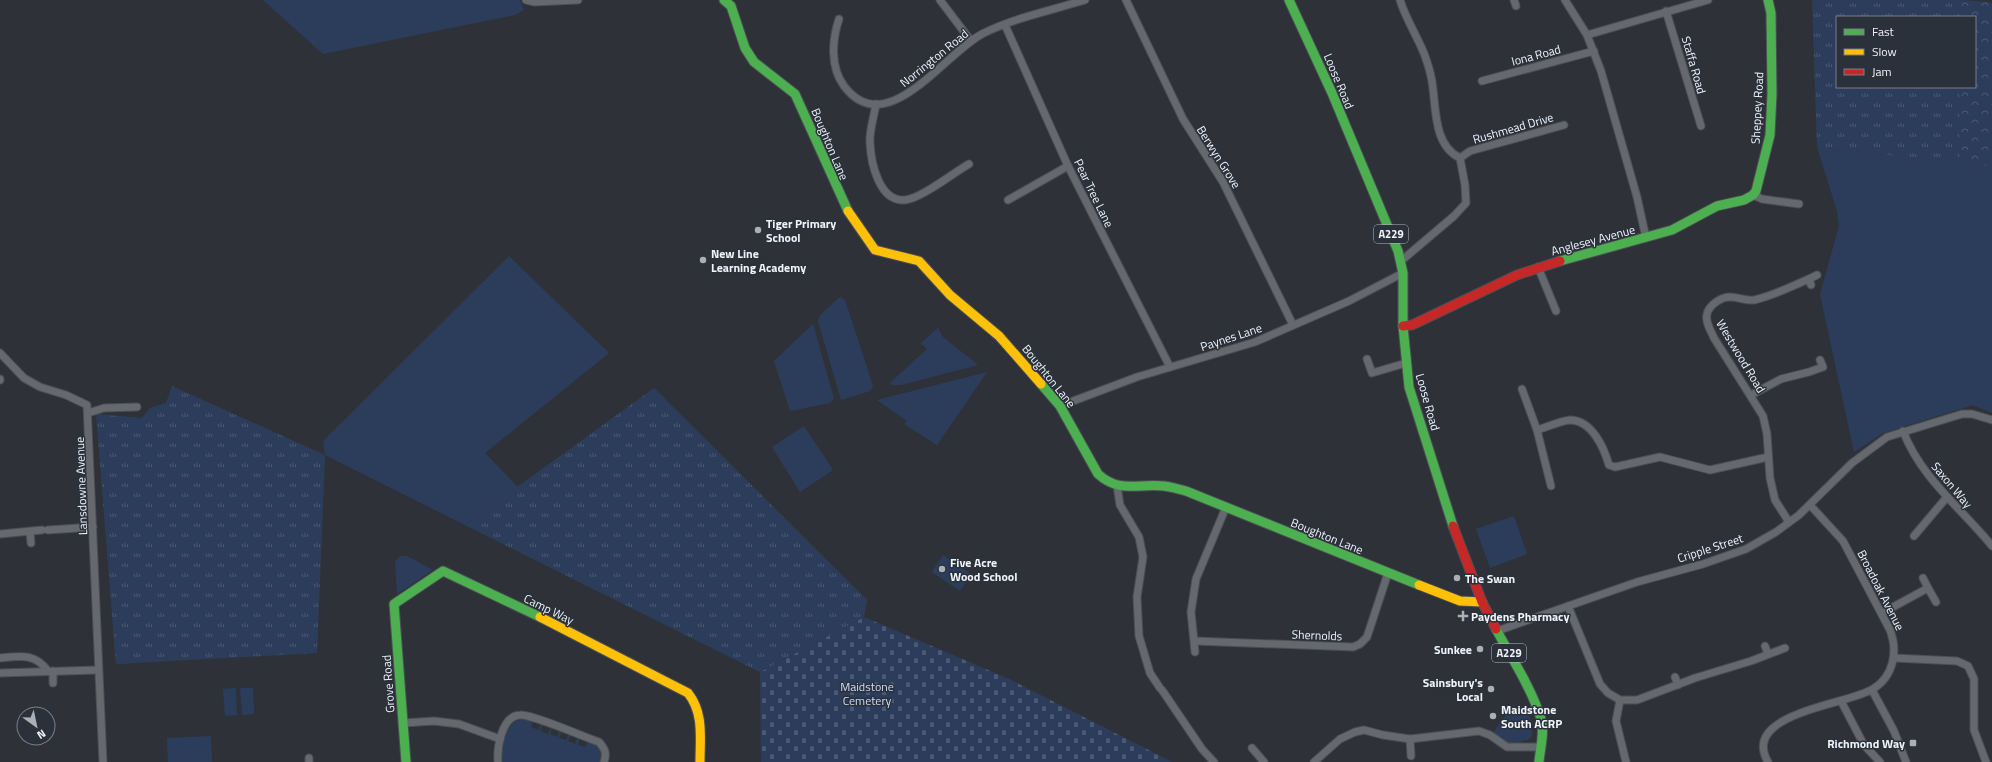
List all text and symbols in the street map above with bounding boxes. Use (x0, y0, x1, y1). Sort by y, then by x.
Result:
legend (1836, 16, 1976, 88)
text: Fast (1872, 22, 1895, 41)
street label: Norrington Road (896, 24, 972, 92)
street label: Staffa Road (1677, 34, 1711, 96)
street label: Iona Road (1509, 39, 1563, 71)
text: Slow (1872, 42, 1897, 61)
street label: Loose Road (1319, 50, 1359, 112)
text: Jam (1872, 62, 1892, 81)
street label: Sheppey Road (1746, 72, 1768, 144)
street label: Boughton Lane (806, 105, 854, 183)
street label: Rushmead Drive (1470, 107, 1556, 149)
street label: Berwyn Grove (1192, 122, 1246, 192)
street label: Pear Tree Lane (1069, 155, 1119, 231)
place label: Tiger Primary School (766, 214, 836, 247)
street label: Anglesey Avenue (1549, 220, 1637, 260)
marker: Tiger Primary School (753, 225, 763, 235)
road number: A229 (1374, 225, 1408, 243)
place label: New Line Learning Academy (711, 244, 806, 277)
marker: New Line Learning Academy (698, 255, 708, 265)
street label: Westwood Road (1711, 316, 1771, 396)
street label: Paynes Lane (1198, 318, 1264, 356)
street label: Boughton Lane (1018, 340, 1080, 412)
street label: Loose Road (1411, 371, 1445, 433)
street label: Lansdowne Avenue (70, 437, 92, 535)
street label: Saxon Way (1927, 458, 1977, 512)
street label: Boughton Lane (1288, 513, 1366, 559)
street label: Cripple Street (1675, 528, 1746, 568)
street label: Broadoak Avenue (1852, 546, 1910, 634)
place label: Five Acre Wood School (950, 553, 1017, 586)
marker: Five Acre Wood School (937, 564, 947, 574)
place label: The Swan (1465, 569, 1515, 588)
marker: The Swan (1452, 573, 1462, 583)
street label: Camp Way (521, 589, 577, 629)
place label: Paydens Pharmacy (1471, 607, 1569, 626)
marker: Paydens Pharmacy (1458, 611, 1468, 621)
street label: Shernolds (1291, 625, 1343, 645)
place label: Sunkee (1434, 640, 1472, 659)
marker: Sunkee (1475, 644, 1485, 654)
road number: A229 (1492, 644, 1526, 662)
street label: Grove Road (377, 654, 399, 714)
place label: Sainsbury's Local (1423, 673, 1483, 706)
park label: Maidstone Cemetery (840, 677, 894, 710)
marker: Sainsbury's Local (1486, 684, 1496, 694)
place label: Maidstone South ACRP (1501, 700, 1562, 733)
north arrow (16, 706, 56, 746)
marker: Maidstone South ACRP (1488, 711, 1498, 721)
text: N (34, 726, 49, 743)
place label: Richmond Way (1827, 734, 1905, 753)
marker: Richmond Way (1908, 738, 1918, 748)

